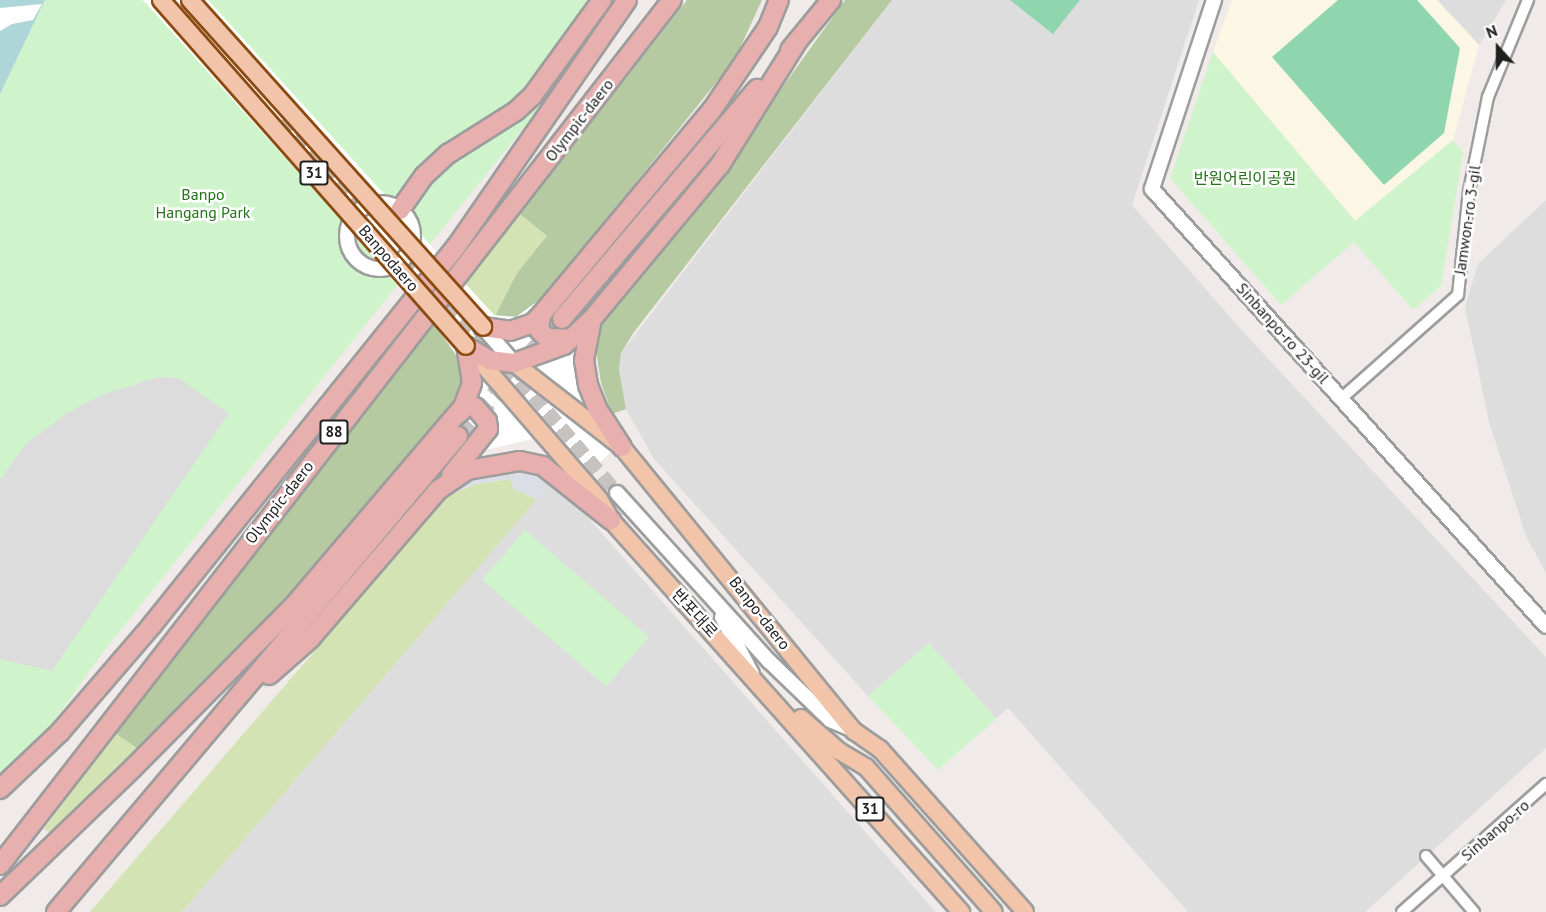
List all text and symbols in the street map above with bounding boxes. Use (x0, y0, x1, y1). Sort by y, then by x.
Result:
north arrow (1468, 18, 1528, 78)
text: N (1483, 20, 1500, 42)
street label: Olympic-daero (541, 75, 617, 165)
road number: 31 (299, 161, 329, 185)
street label: Jamwon-ro 3-gil (1450, 164, 1484, 276)
park label: 반원어린이공원 (1193, 168, 1297, 188)
park label: Banpo Hangang Park (155, 184, 251, 222)
street label: Banpodaero (355, 221, 423, 295)
street label: Sinbanpo-ro 23-gil (1233, 279, 1333, 387)
road number: 88 (319, 420, 349, 444)
street label: Olympic-daero (241, 457, 317, 547)
street label: Banpo-daero (725, 573, 795, 653)
street label: 반포대로 (668, 585, 722, 641)
street label: Sinbanpo-ro (1457, 795, 1533, 865)
road number: 31 (855, 797, 885, 821)

